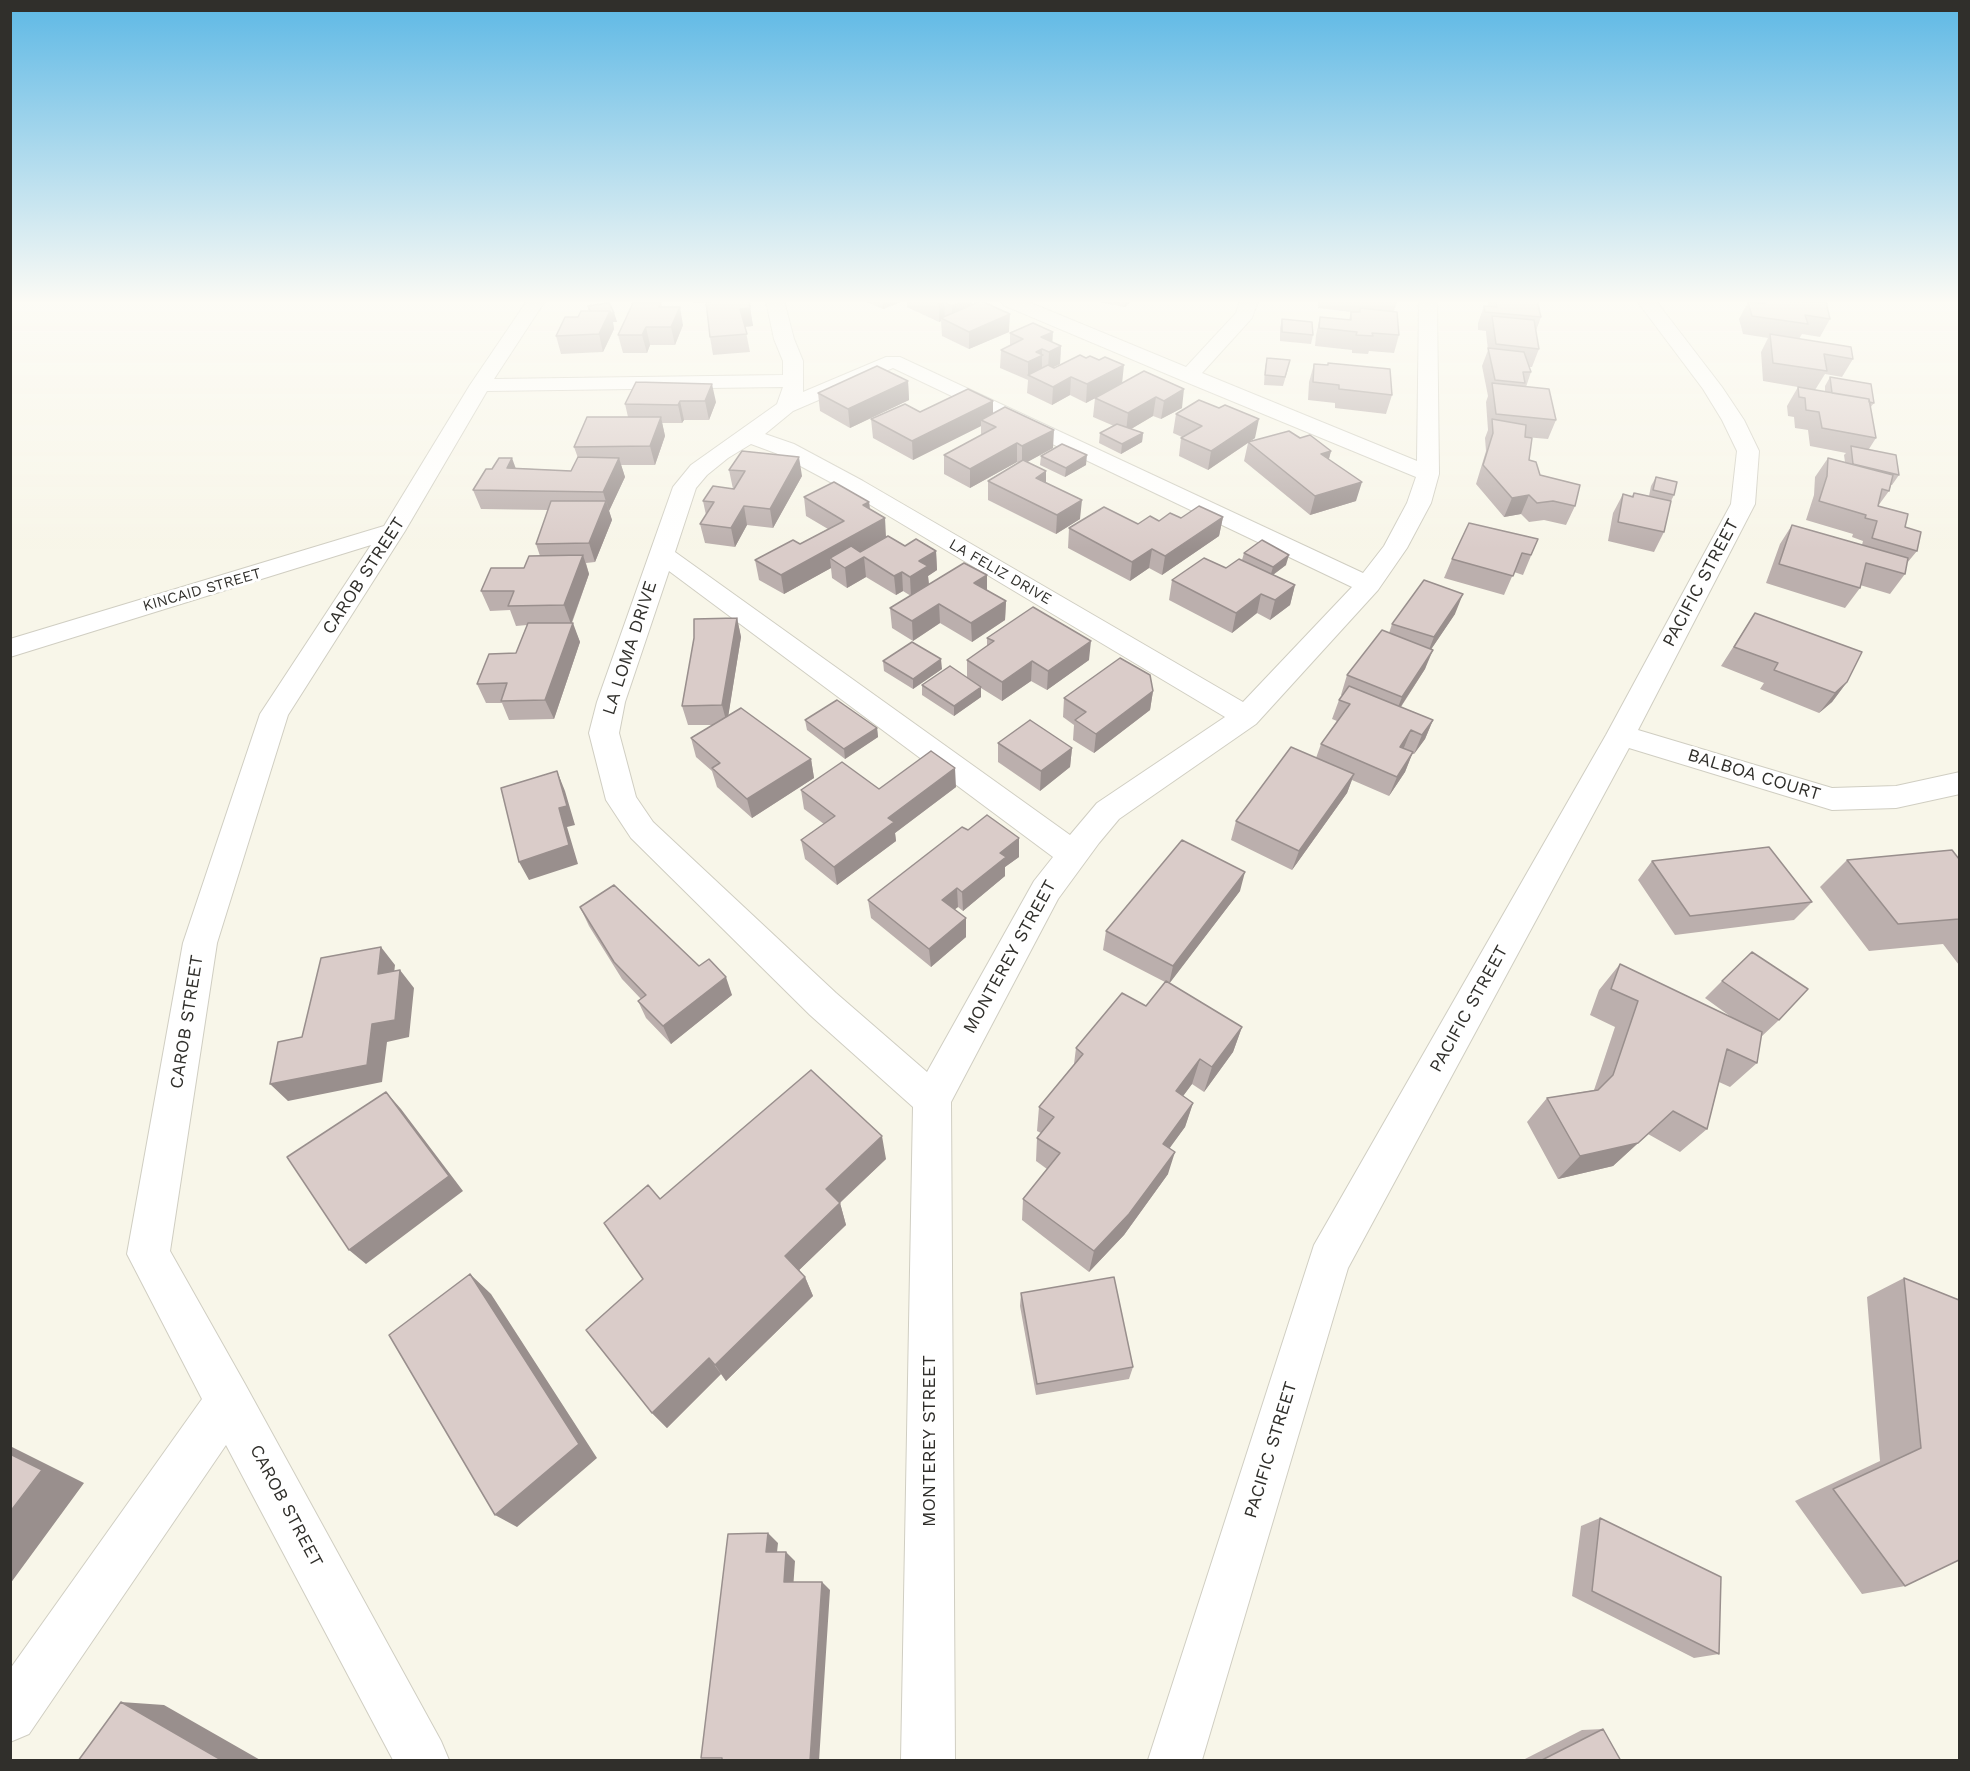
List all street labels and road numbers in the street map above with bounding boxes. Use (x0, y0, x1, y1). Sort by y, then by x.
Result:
street label: CAROB STREET (318, 513, 410, 639)
street label: PACIFIC STREET (1658, 515, 1744, 651)
street label: LA FELIZ DRIVE (946, 535, 1054, 609)
street label: KINCAID STREET (141, 565, 263, 615)
street label: LA LOMA DRIVE (598, 578, 662, 718)
street label: BALBOA COURT (1685, 744, 1823, 806)
street label: MONTEREY STREET (959, 877, 1061, 1037)
street label: PACIFIC STREET (1425, 942, 1513, 1076)
street label: CAROB STREET (166, 954, 208, 1090)
street label: MONTEREY STREET (919, 1355, 941, 1527)
street label: PACIFIC STREET (1240, 1379, 1302, 1521)
street label: CAROB STREET (245, 1441, 327, 1571)

